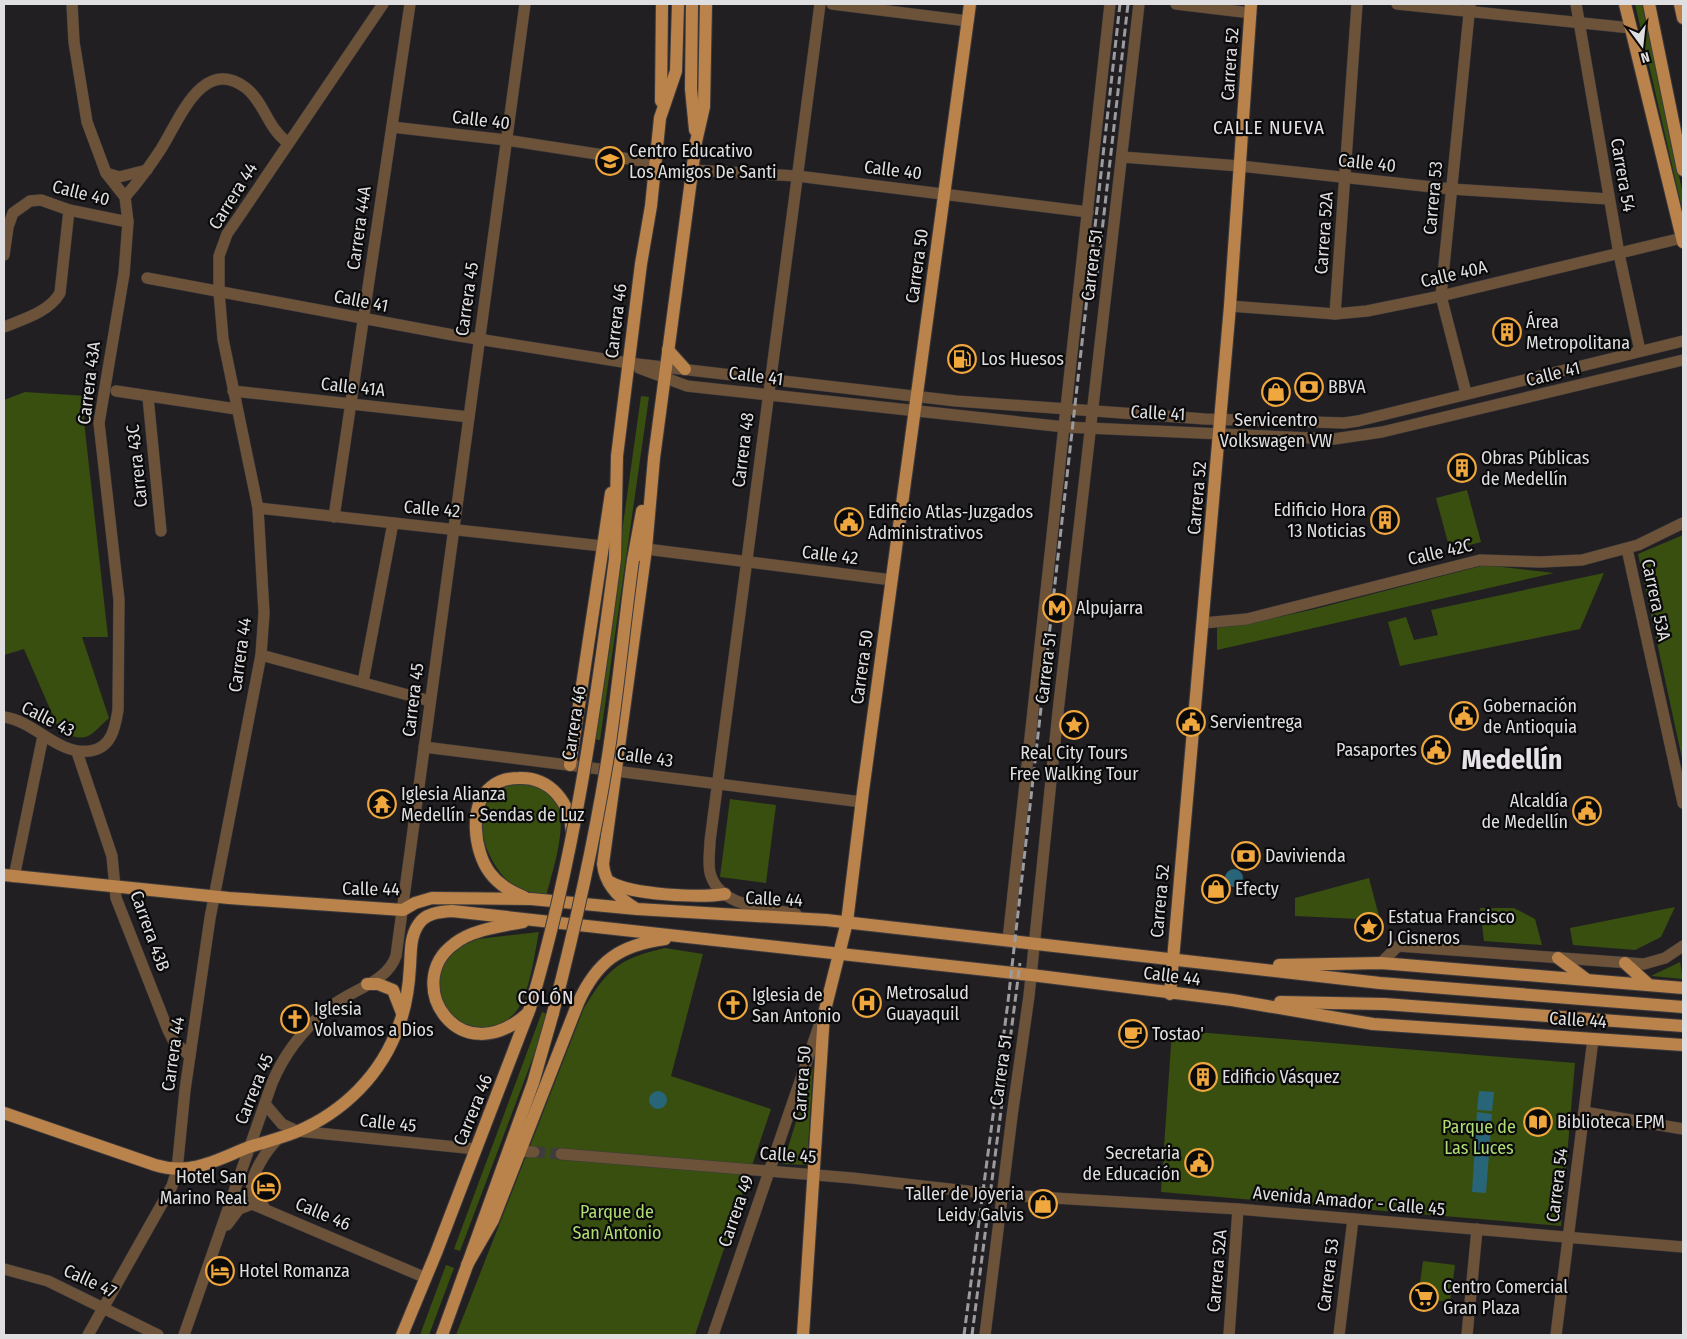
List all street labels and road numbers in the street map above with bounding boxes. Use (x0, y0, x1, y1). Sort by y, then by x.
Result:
street label: Carrera 52 (1216, 26, 1244, 101)
street label: Calle 40 (451, 106, 511, 134)
street label: Carrera 54 (1606, 136, 1640, 214)
street label: Calle 40 (1337, 149, 1397, 177)
street label: Calle 40 (863, 156, 923, 184)
street label: Carrera 44 (204, 158, 262, 234)
street label: Carrera 53 (1419, 160, 1447, 236)
street label: Calle 40 (50, 175, 112, 211)
street label: Carrera 44A (342, 184, 376, 271)
street label: Carrera 52A (1310, 190, 1338, 275)
street label: Carrera 50 (901, 227, 933, 305)
street label: Carrera 51 (1077, 228, 1107, 302)
street label: Calle 40A (1419, 256, 1490, 292)
street label: Carrera 45 (451, 261, 483, 337)
street label: Carrera 46 (601, 282, 632, 360)
street label: Calle 41 (332, 285, 390, 317)
street label: Carrera 43A (73, 340, 105, 426)
street label: Calle 41 (1524, 357, 1582, 391)
street label: Calle 41 (727, 362, 785, 390)
street label: Calle 41A (320, 373, 387, 401)
street label: Calle 41 (1130, 401, 1186, 425)
street label: Carrera 48 (727, 411, 759, 489)
street label: Carrera 43C (122, 423, 152, 509)
street label: Carrera 52 (1183, 460, 1211, 536)
street label: Calle 42 (403, 496, 461, 522)
street label: Calle 42C (1406, 534, 1474, 570)
street label: Calle 42 (801, 541, 859, 569)
street label: Carrera 53A (1637, 557, 1676, 644)
street label: Carrera 44 (224, 616, 256, 694)
street label: Carrera 50 (846, 628, 878, 706)
street label: Carrera 51 (1031, 631, 1061, 705)
street label: Carrera 45 (398, 662, 428, 738)
street label: Carrera 46 (557, 684, 591, 762)
street label: Calle 43 (18, 696, 78, 742)
street label: Calle 43 (615, 742, 675, 772)
street label: Carrera 52 (1146, 863, 1174, 939)
street label: Calle 44 (342, 877, 400, 901)
street label: Calle 44 (745, 887, 804, 912)
street label: Carrera 43B (125, 888, 175, 974)
street label: Calle 44 (1142, 962, 1202, 990)
street label: Calle 44 (1549, 1007, 1608, 1033)
street label: Carrera 44 (157, 1015, 189, 1093)
street label: Carrera 51 (985, 1033, 1017, 1107)
street label: Carrera 50 (788, 1045, 816, 1121)
street label: Carrera 45 (230, 1050, 278, 1128)
street label: Carrera 46 (449, 1071, 497, 1149)
street label: Calle 45 (359, 1109, 417, 1137)
street label: Calle 45 (759, 1142, 817, 1168)
street label: Carrera 54 (1542, 1146, 1572, 1223)
street label: Carrera 49 (713, 1172, 759, 1250)
street label: Avenida Amador - Calle 45 (1252, 1182, 1446, 1220)
street label: Calle 46 (292, 1193, 354, 1235)
street label: Carrera 52A (1202, 1228, 1232, 1313)
street label: Carrera 53 (1313, 1237, 1343, 1313)
street label: Calle 47 (60, 1259, 120, 1303)

